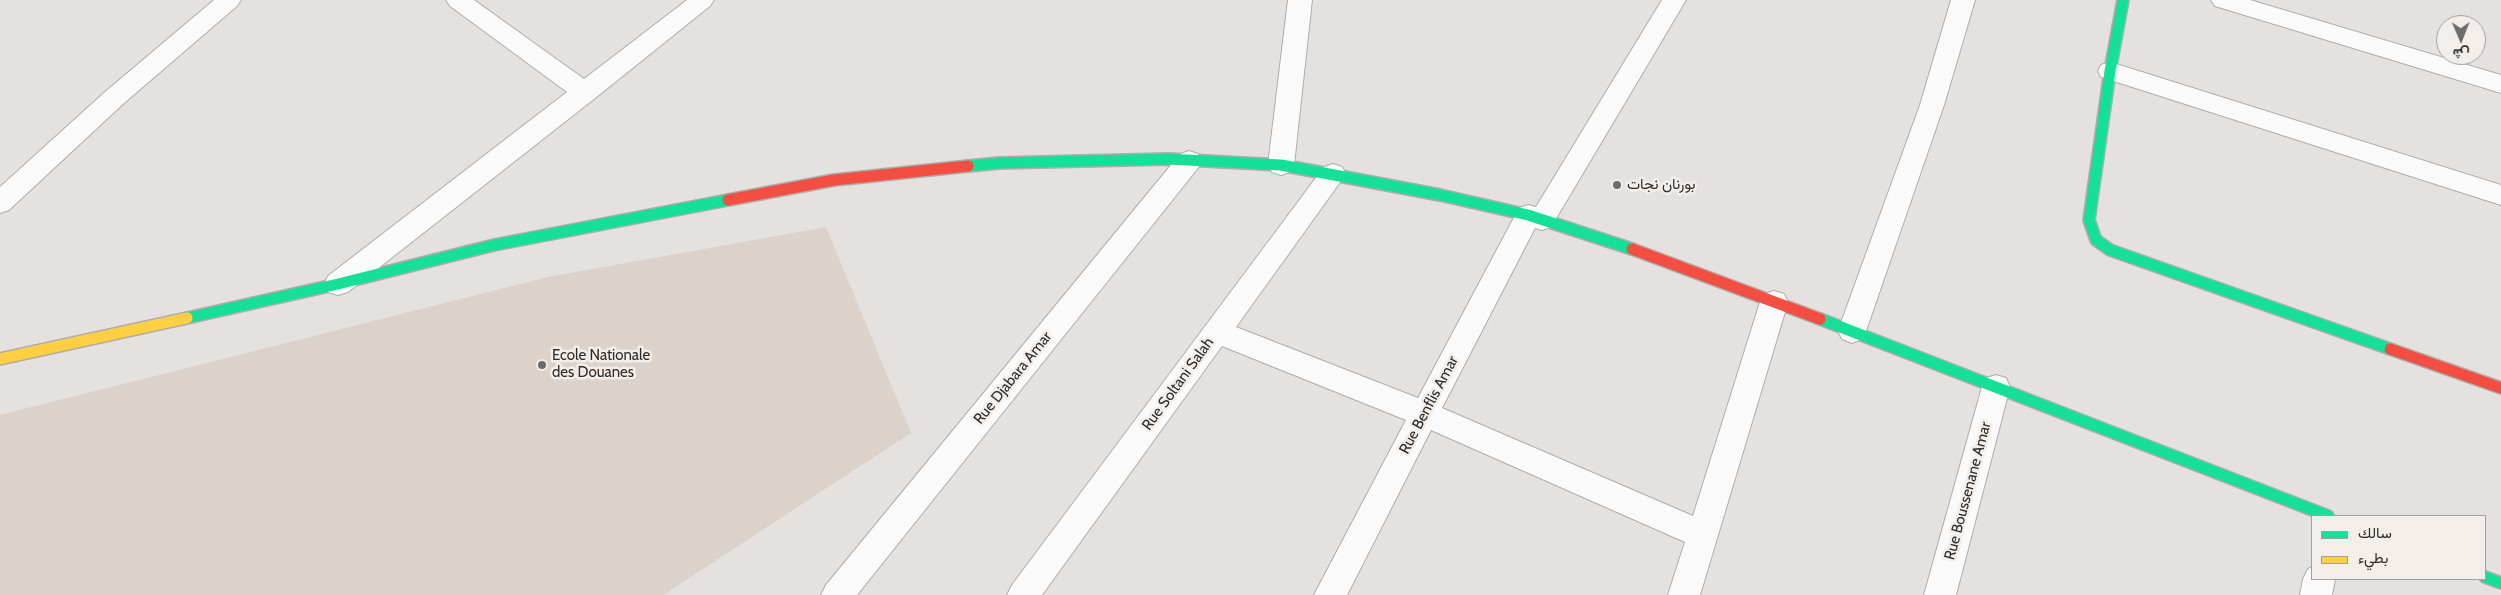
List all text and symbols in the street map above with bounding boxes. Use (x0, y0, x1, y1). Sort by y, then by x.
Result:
north arrow (2436, 15, 2486, 65)
text: ش (2453, 45, 2470, 63)
place label: بورنان نجات (1627, 176, 1695, 194)
marker: بورنان نجات (1611, 179, 1623, 191)
street label: Rue Djabara Amar (970, 328, 1056, 428)
street label: Rue Soltani Salah (1138, 334, 1218, 434)
place label: Ecole Nationale des Douanes (552, 347, 650, 382)
street label: Rue Benflis Amar (1396, 353, 1462, 457)
marker: Ecole Nationale des Douanes (536, 359, 548, 371)
street label: Rue Boussenane Amar (1941, 420, 1995, 562)
legend (2311, 515, 2486, 580)
text: سالك (2358, 524, 2392, 542)
text: بطيء (2358, 549, 2388, 567)

